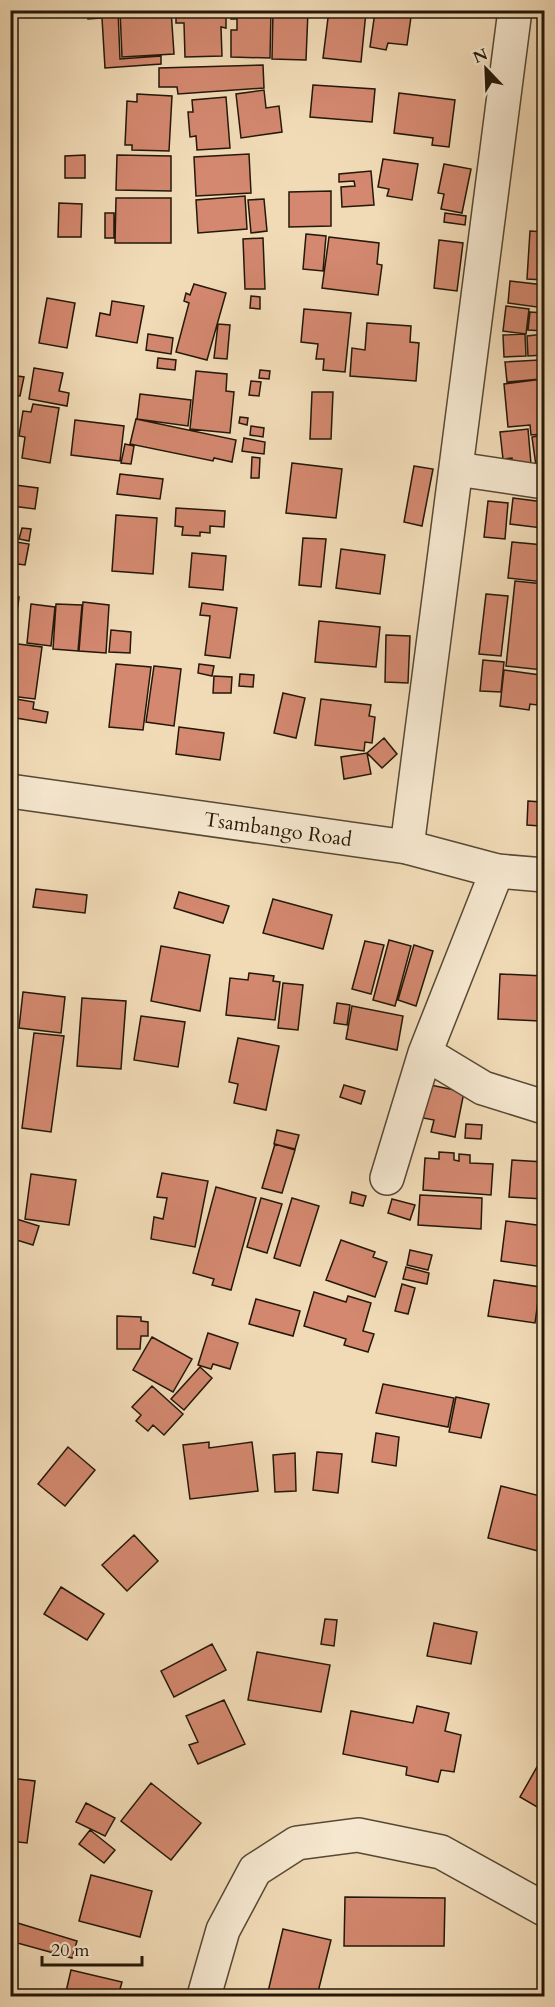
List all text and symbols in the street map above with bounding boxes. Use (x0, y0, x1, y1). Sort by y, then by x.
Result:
north arrow (456, 39, 516, 99)
text: N (470, 43, 491, 69)
street label: Tsambango Road (202, 806, 354, 853)
scale bar (42, 1929, 142, 1967)
text: 20 m (51, 1938, 90, 1963)

